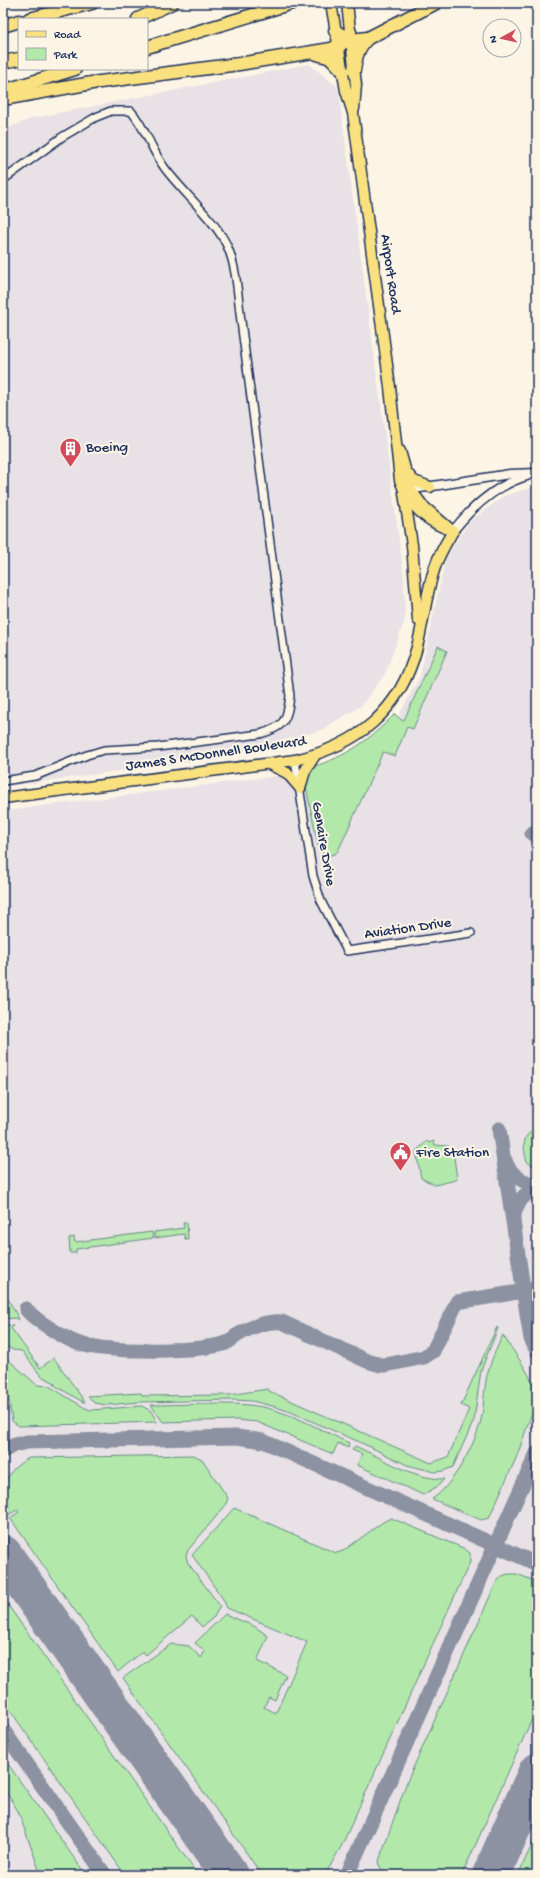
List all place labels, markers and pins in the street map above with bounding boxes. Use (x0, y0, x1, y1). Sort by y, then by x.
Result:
building icon: Boeing (58, 435, 84, 468)
place label: Boeing (85, 439, 128, 457)
public building icon: Fire Station (387, 1140, 413, 1173)
place label: Fire Station (415, 1144, 489, 1162)

